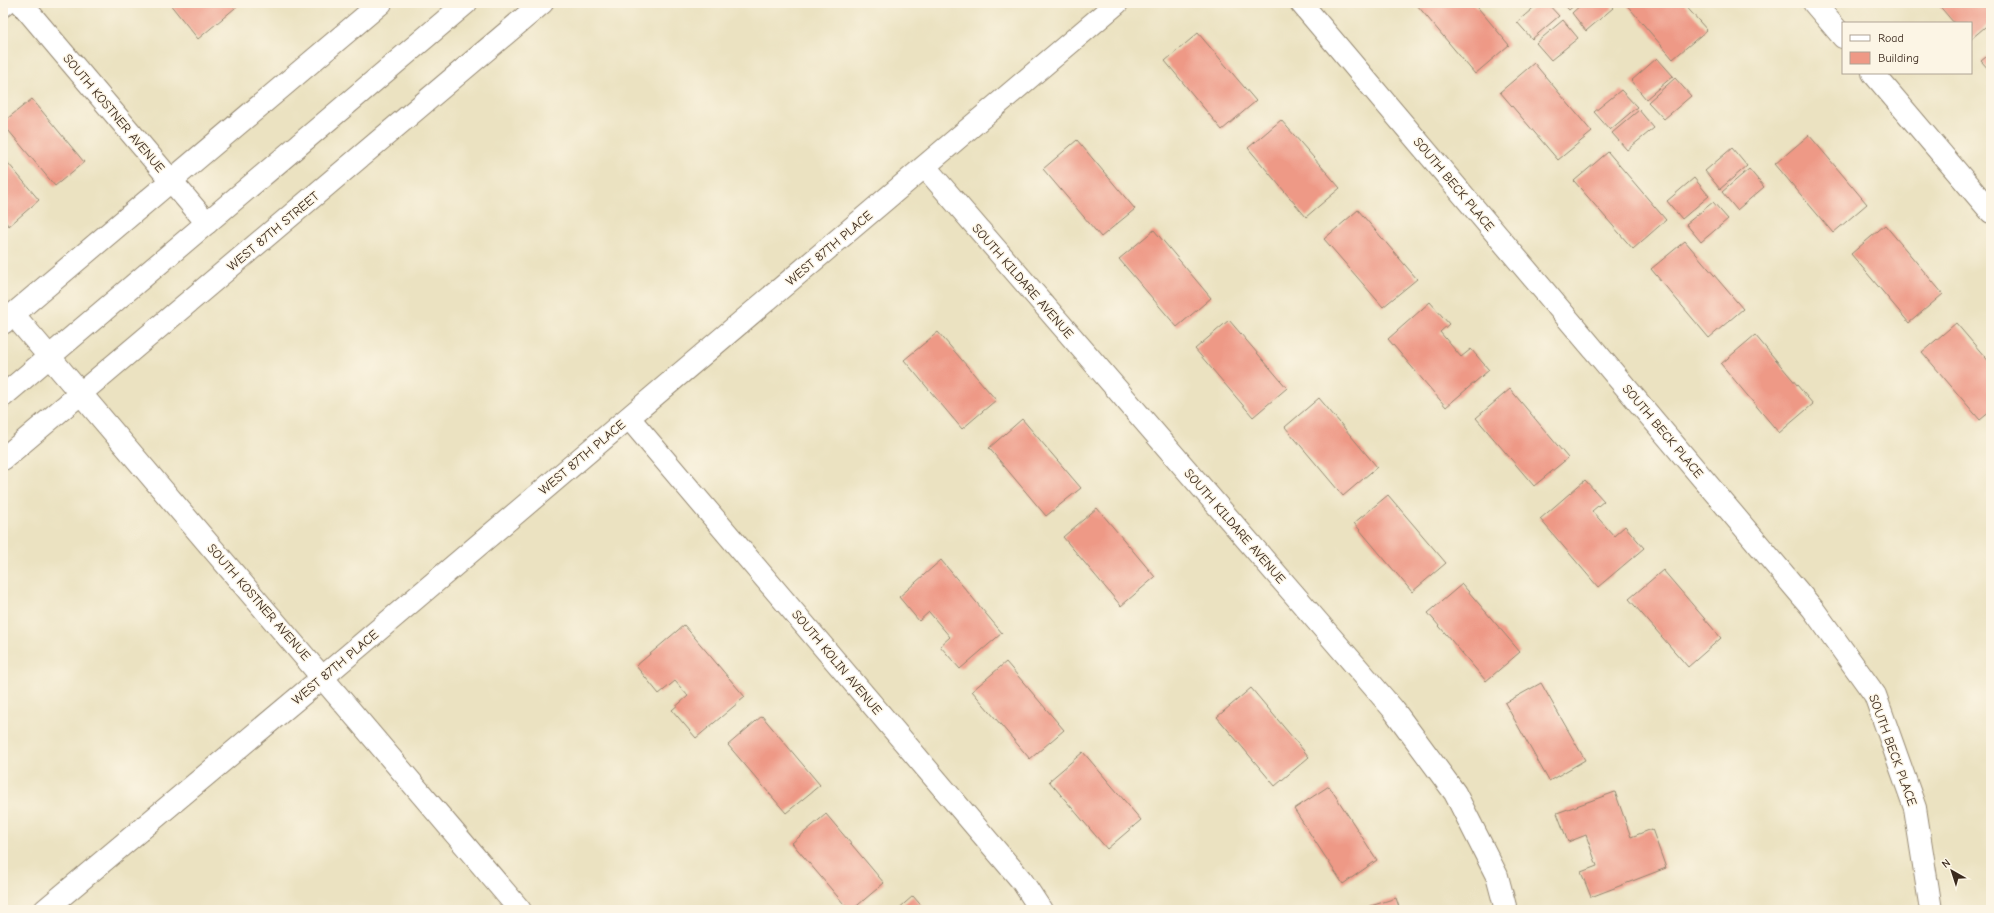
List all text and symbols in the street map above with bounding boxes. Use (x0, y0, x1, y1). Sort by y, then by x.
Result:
legend (1842, 22, 1972, 74)
text: Road (1878, 31, 1904, 45)
street label: SOUTH KOSTNER AVENUE (60, 51, 168, 175)
text: Building (1878, 51, 1919, 65)
street label: SOUTH BECK PLACE (1410, 134, 1498, 234)
street label: WEST 87TH STREET (224, 188, 322, 274)
street label: WEST 87TH PLACE (783, 207, 875, 288)
street label: SOUTH KILDARE AVENUE (969, 221, 1077, 341)
street label: SOUTH BECK PLACE (1619, 381, 1707, 481)
street label: WEST 87TH PLACE (536, 416, 628, 497)
street label: SOUTH KILDARE AVENUE (1181, 466, 1289, 586)
street label: SOUTH KOSTNER AVENUE (204, 541, 314, 664)
street label: SOUTH KOLIN AVENUE (789, 607, 885, 717)
street label: WEST 87TH PLACE (289, 626, 381, 707)
street label: SOUTH BECK PLACE (1866, 692, 1920, 808)
north arrow (1932, 851, 1972, 891)
text: N (1939, 856, 1953, 871)

